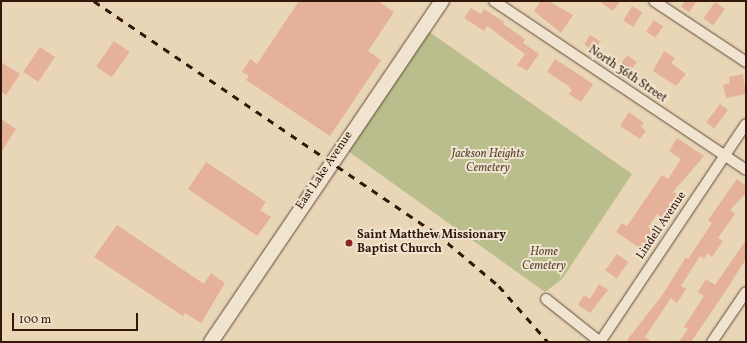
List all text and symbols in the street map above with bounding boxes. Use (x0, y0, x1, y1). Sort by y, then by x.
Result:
street label: North 36th Street (585, 43, 669, 107)
street label: East Lake Avenue (293, 129, 357, 213)
park label: Jackson Heights Cemetery (451, 148, 525, 176)
street label: Lindell Avenue (634, 189, 690, 263)
place label: Saint Matthew Missionary Baptist Church (357, 229, 506, 257)
marker: Saint Matthew Missionary Baptist Church (344, 238, 354, 248)
park label: Home Cemetery (522, 246, 566, 274)
scale bar (14, 305, 140, 331)
text: 100 m (19, 312, 51, 328)

